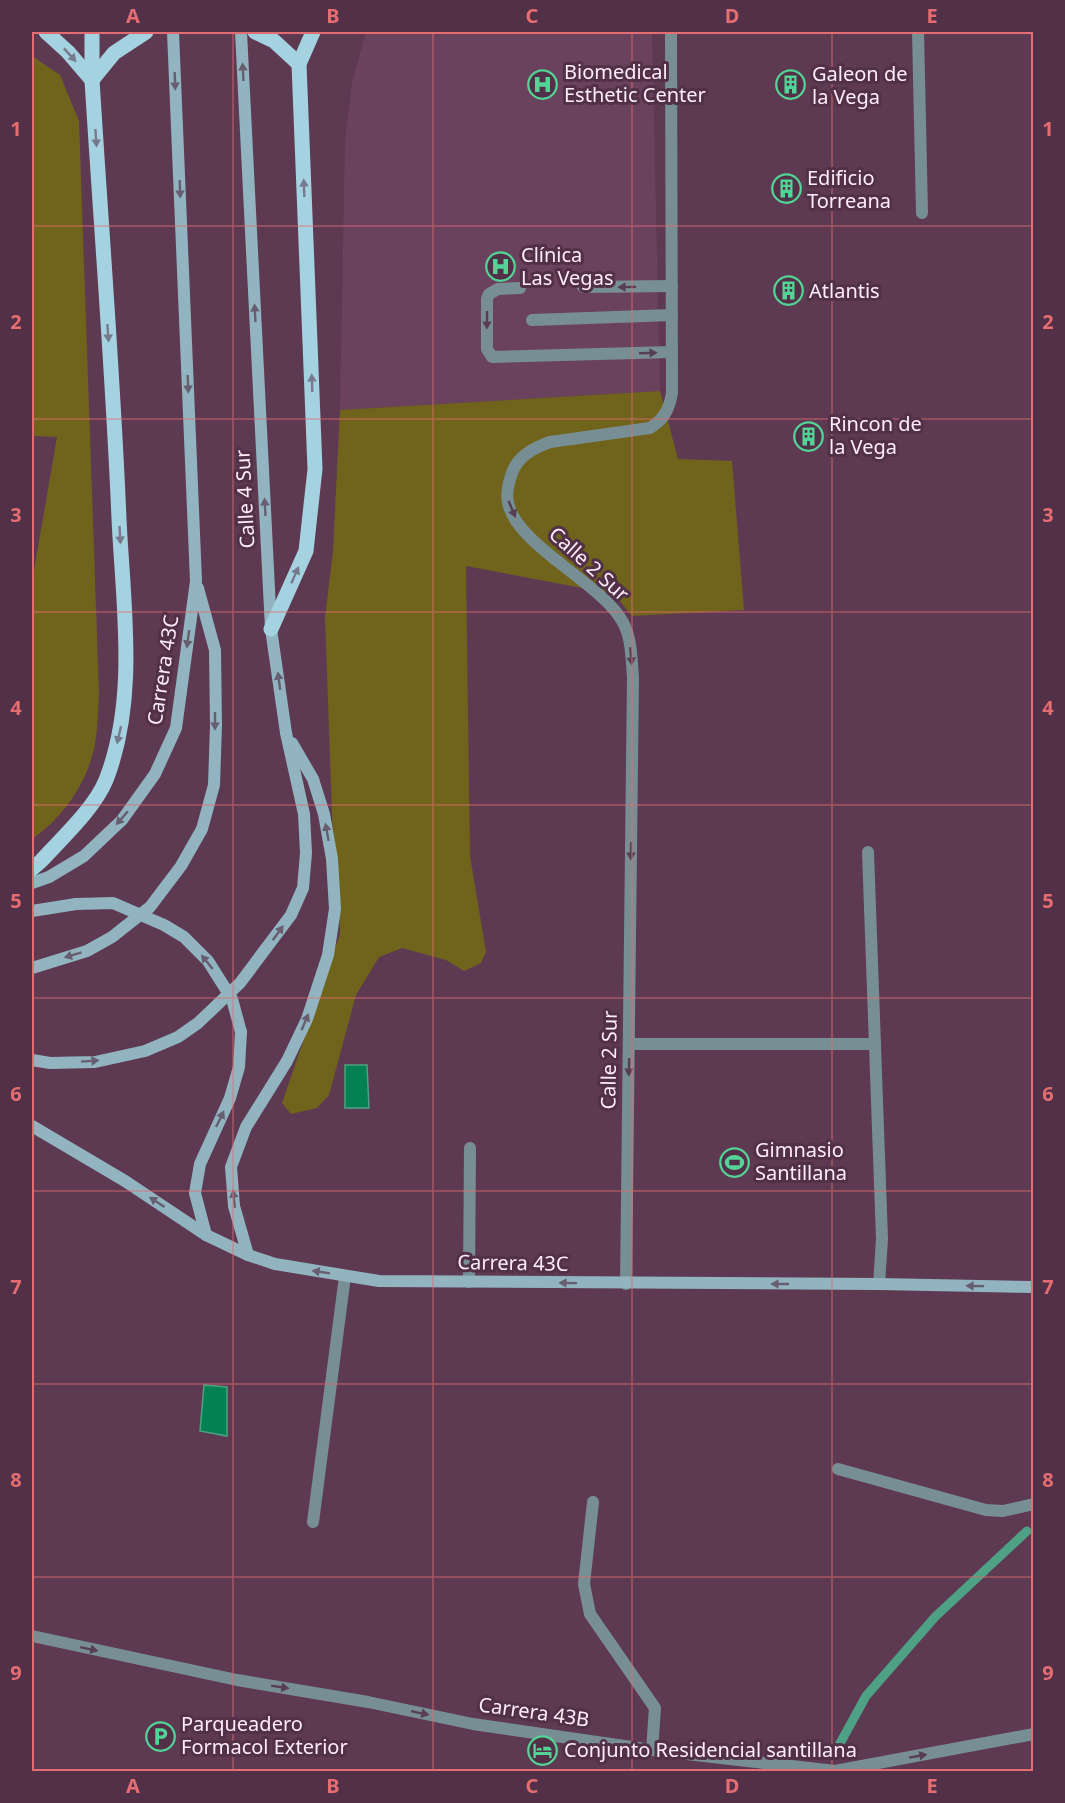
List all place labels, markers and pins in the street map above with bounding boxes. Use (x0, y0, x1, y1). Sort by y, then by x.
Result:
place label: Biomedical Esthetic Center (564, 58, 706, 108)
place label: Galeon de la Vega (812, 60, 907, 110)
hospital icon: Biomedical Esthetic Center (527, 68, 559, 100)
building icon: Galeon de la Vega (775, 69, 807, 101)
place label: Edificio Torreana (807, 164, 891, 214)
building icon: Edificio Torreana (770, 173, 802, 205)
place label: Clínica Las Vegas (521, 241, 613, 291)
hospital icon: Clínica Las Vegas (484, 250, 516, 282)
building icon: Atlantis (772, 275, 804, 307)
place label: Atlantis (809, 277, 880, 304)
place label: Rincon de la Vega (829, 410, 922, 460)
building icon: Rincon de la Vega (792, 420, 824, 452)
place label: Gimnasio Santillana (755, 1136, 847, 1186)
sports icon: Gimnasio Santillana (718, 1146, 750, 1178)
place label: Parqueadero Formacol Exterior (181, 1710, 348, 1760)
parking icon: Parqueadero Formacol Exterior (144, 1720, 176, 1752)
hotel icon: Conjunto Residencial santillana (527, 1734, 559, 1766)
place label: Conjunto Residencial santillana (564, 1736, 857, 1763)

